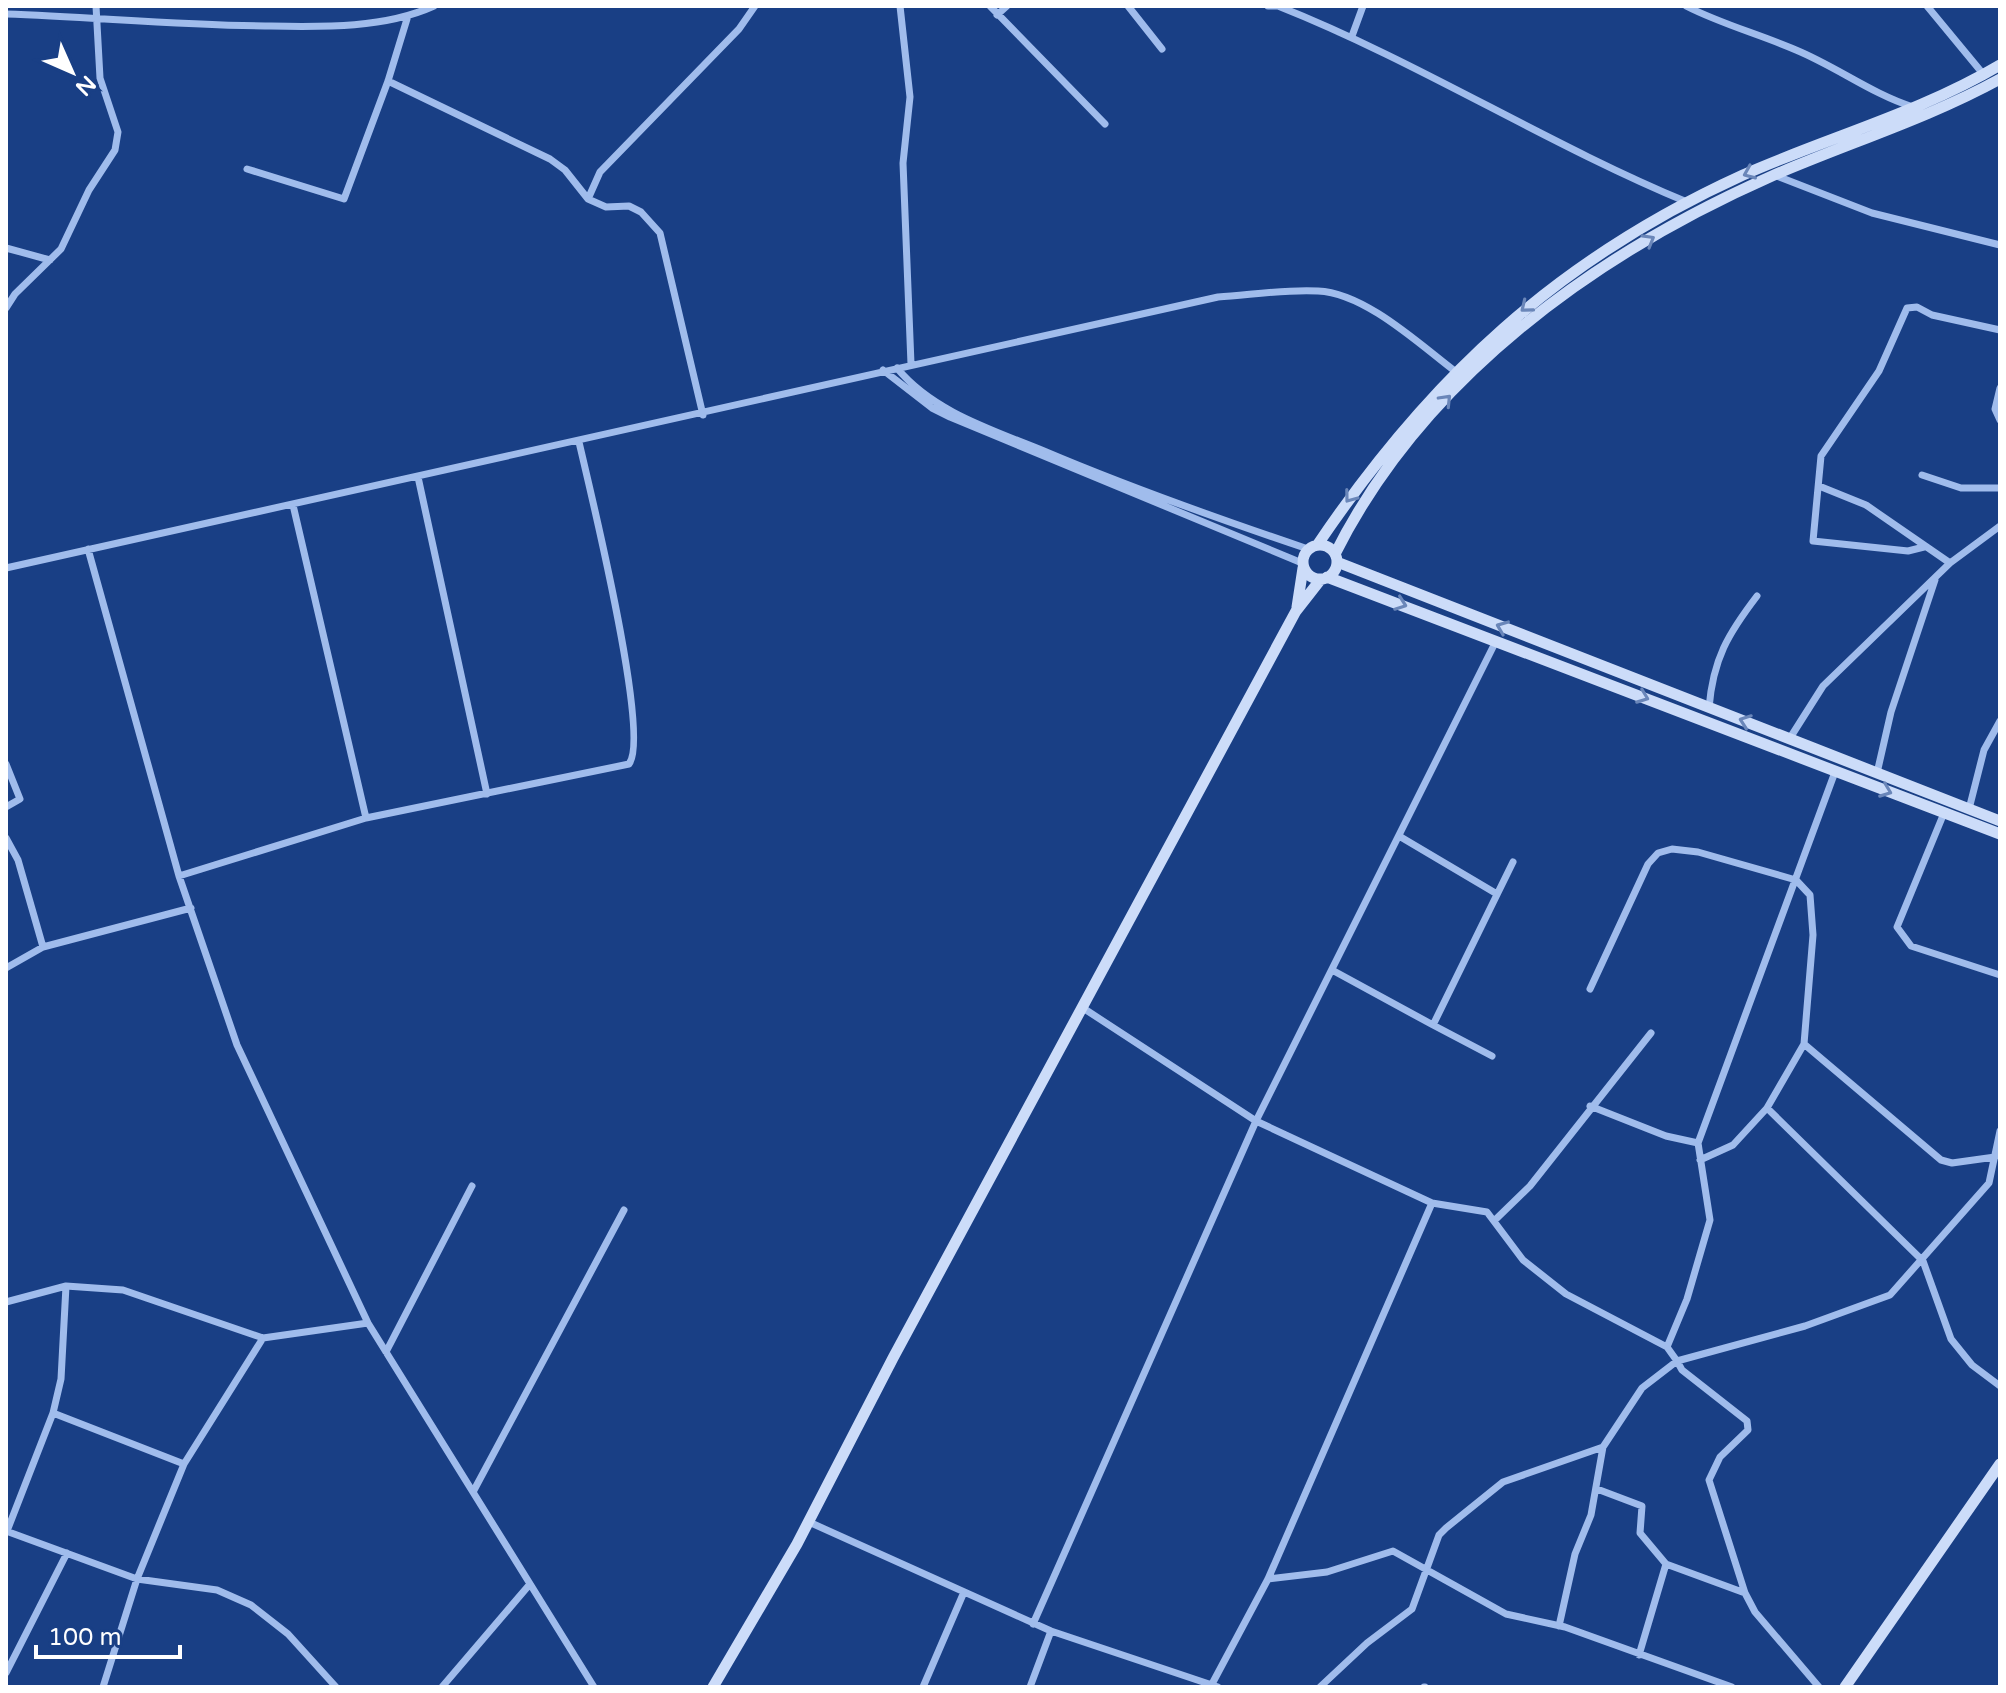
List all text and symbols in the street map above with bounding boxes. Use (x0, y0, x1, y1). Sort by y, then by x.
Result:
north arrow (32, 32, 112, 112)
text: N (70, 70, 101, 101)
one-way arrow (1743, 164, 1757, 180)
one-way arrow (1640, 234, 1655, 250)
one-way arrow (1520, 297, 1535, 311)
one-way arrow (1437, 395, 1451, 409)
one-way arrow (1346, 488, 1360, 503)
one-way arrow (1393, 594, 1407, 611)
one-way arrow (1496, 620, 1510, 637)
one-way arrow (1635, 687, 1649, 704)
one-way arrow (1739, 714, 1753, 731)
one-way arrow (1878, 781, 1892, 798)
scale bar (36, 1609, 180, 1659)
text: 100 m (48, 1623, 122, 1652)

